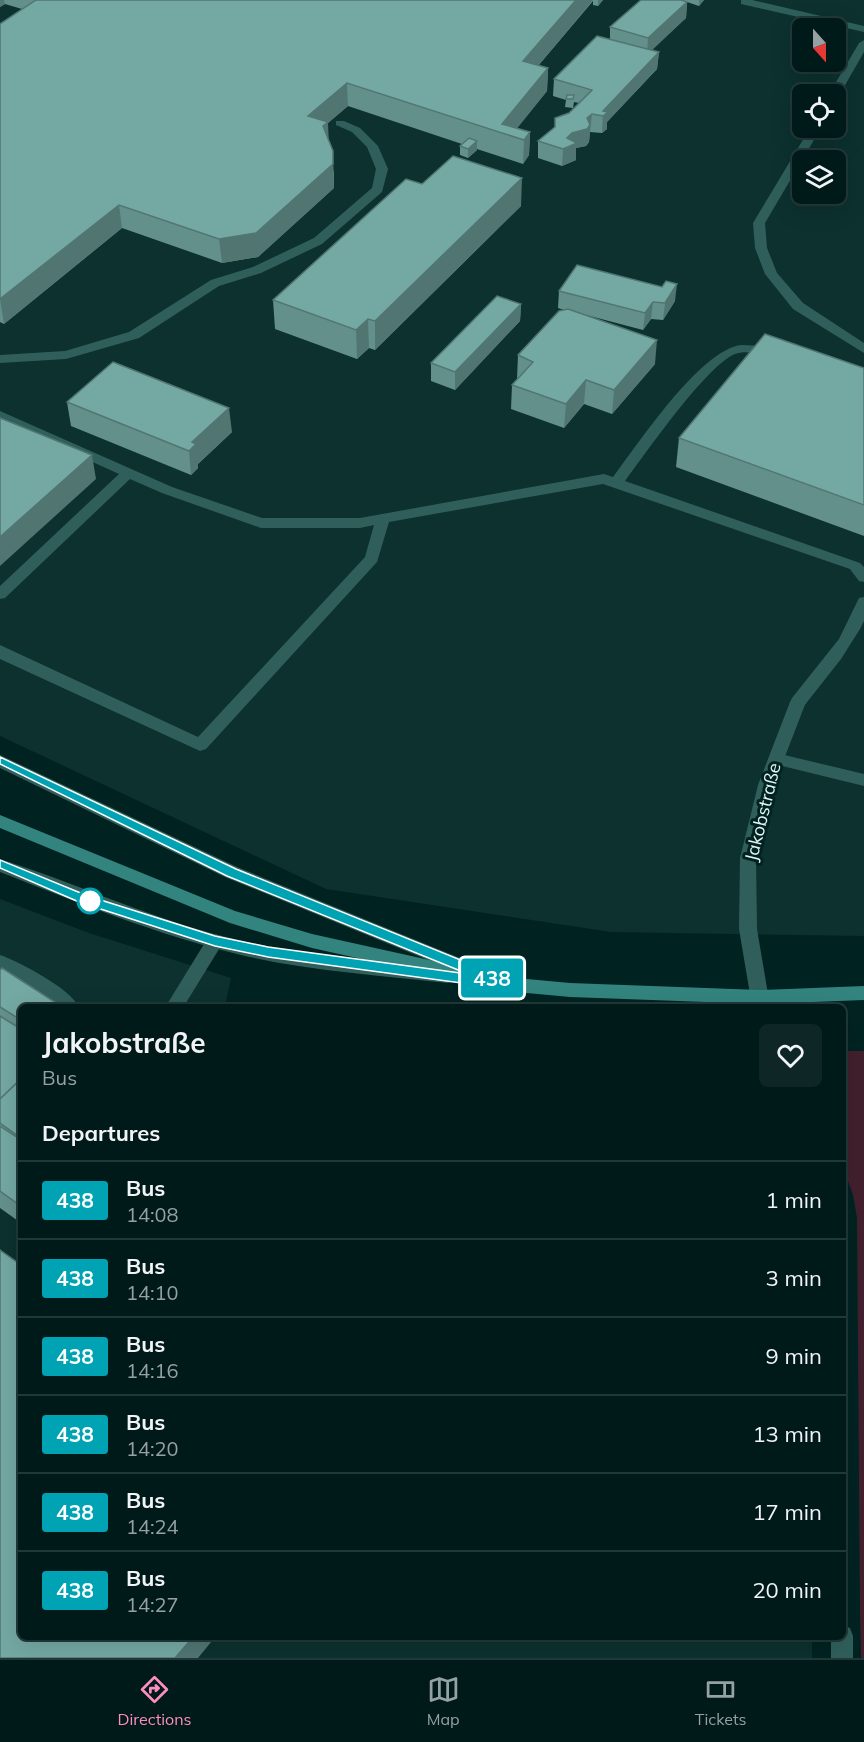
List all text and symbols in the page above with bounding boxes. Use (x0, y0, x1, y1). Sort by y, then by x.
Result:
north arrow (792, 18, 846, 72)
map controls (792, 18, 846, 204)
button: locate (792, 84, 846, 138)
button: layers (792, 150, 846, 204)
street label: Jakobstraße (739, 760, 786, 863)
unlabelled marker (77, 888, 103, 914)
line badge: 438 (458, 958, 526, 998)
text: 438 (473, 965, 511, 991)
button: heart (759, 1024, 822, 1087)
text: Jakobstraße (42, 1025, 206, 1060)
text: Bus (42, 1065, 77, 1090)
text: Departures (42, 1119, 160, 1147)
text: Bus (126, 1174, 165, 1202)
text: 1 min (766, 1186, 822, 1214)
text: 438 (56, 1187, 94, 1213)
text: 14:08 (126, 1202, 179, 1227)
text: Bus (126, 1252, 165, 1280)
text: 3 min (766, 1264, 822, 1292)
text: 438 (56, 1265, 94, 1291)
text: 14:10 (126, 1280, 179, 1305)
text: Bus (126, 1330, 165, 1358)
text: 9 min (766, 1342, 822, 1370)
text: 438 (56, 1343, 94, 1369)
text: 14:16 (126, 1358, 179, 1383)
text: Bus (126, 1408, 165, 1436)
text: 13 min (752, 1420, 822, 1448)
text: 438 (56, 1421, 94, 1447)
text: 14:20 (126, 1436, 179, 1461)
text: Bus (126, 1486, 165, 1514)
text: 17 min (752, 1498, 822, 1526)
text: 438 (56, 1499, 94, 1525)
text: 14:24 (126, 1514, 179, 1539)
text: Bus (126, 1564, 165, 1592)
text: 20 min (752, 1576, 822, 1604)
text: 438 (56, 1577, 94, 1603)
text: 14:27 (126, 1592, 179, 1617)
tab: Directions (118, 1673, 192, 1729)
tab: Map (427, 1673, 460, 1729)
tab: Tickets (695, 1673, 746, 1729)

